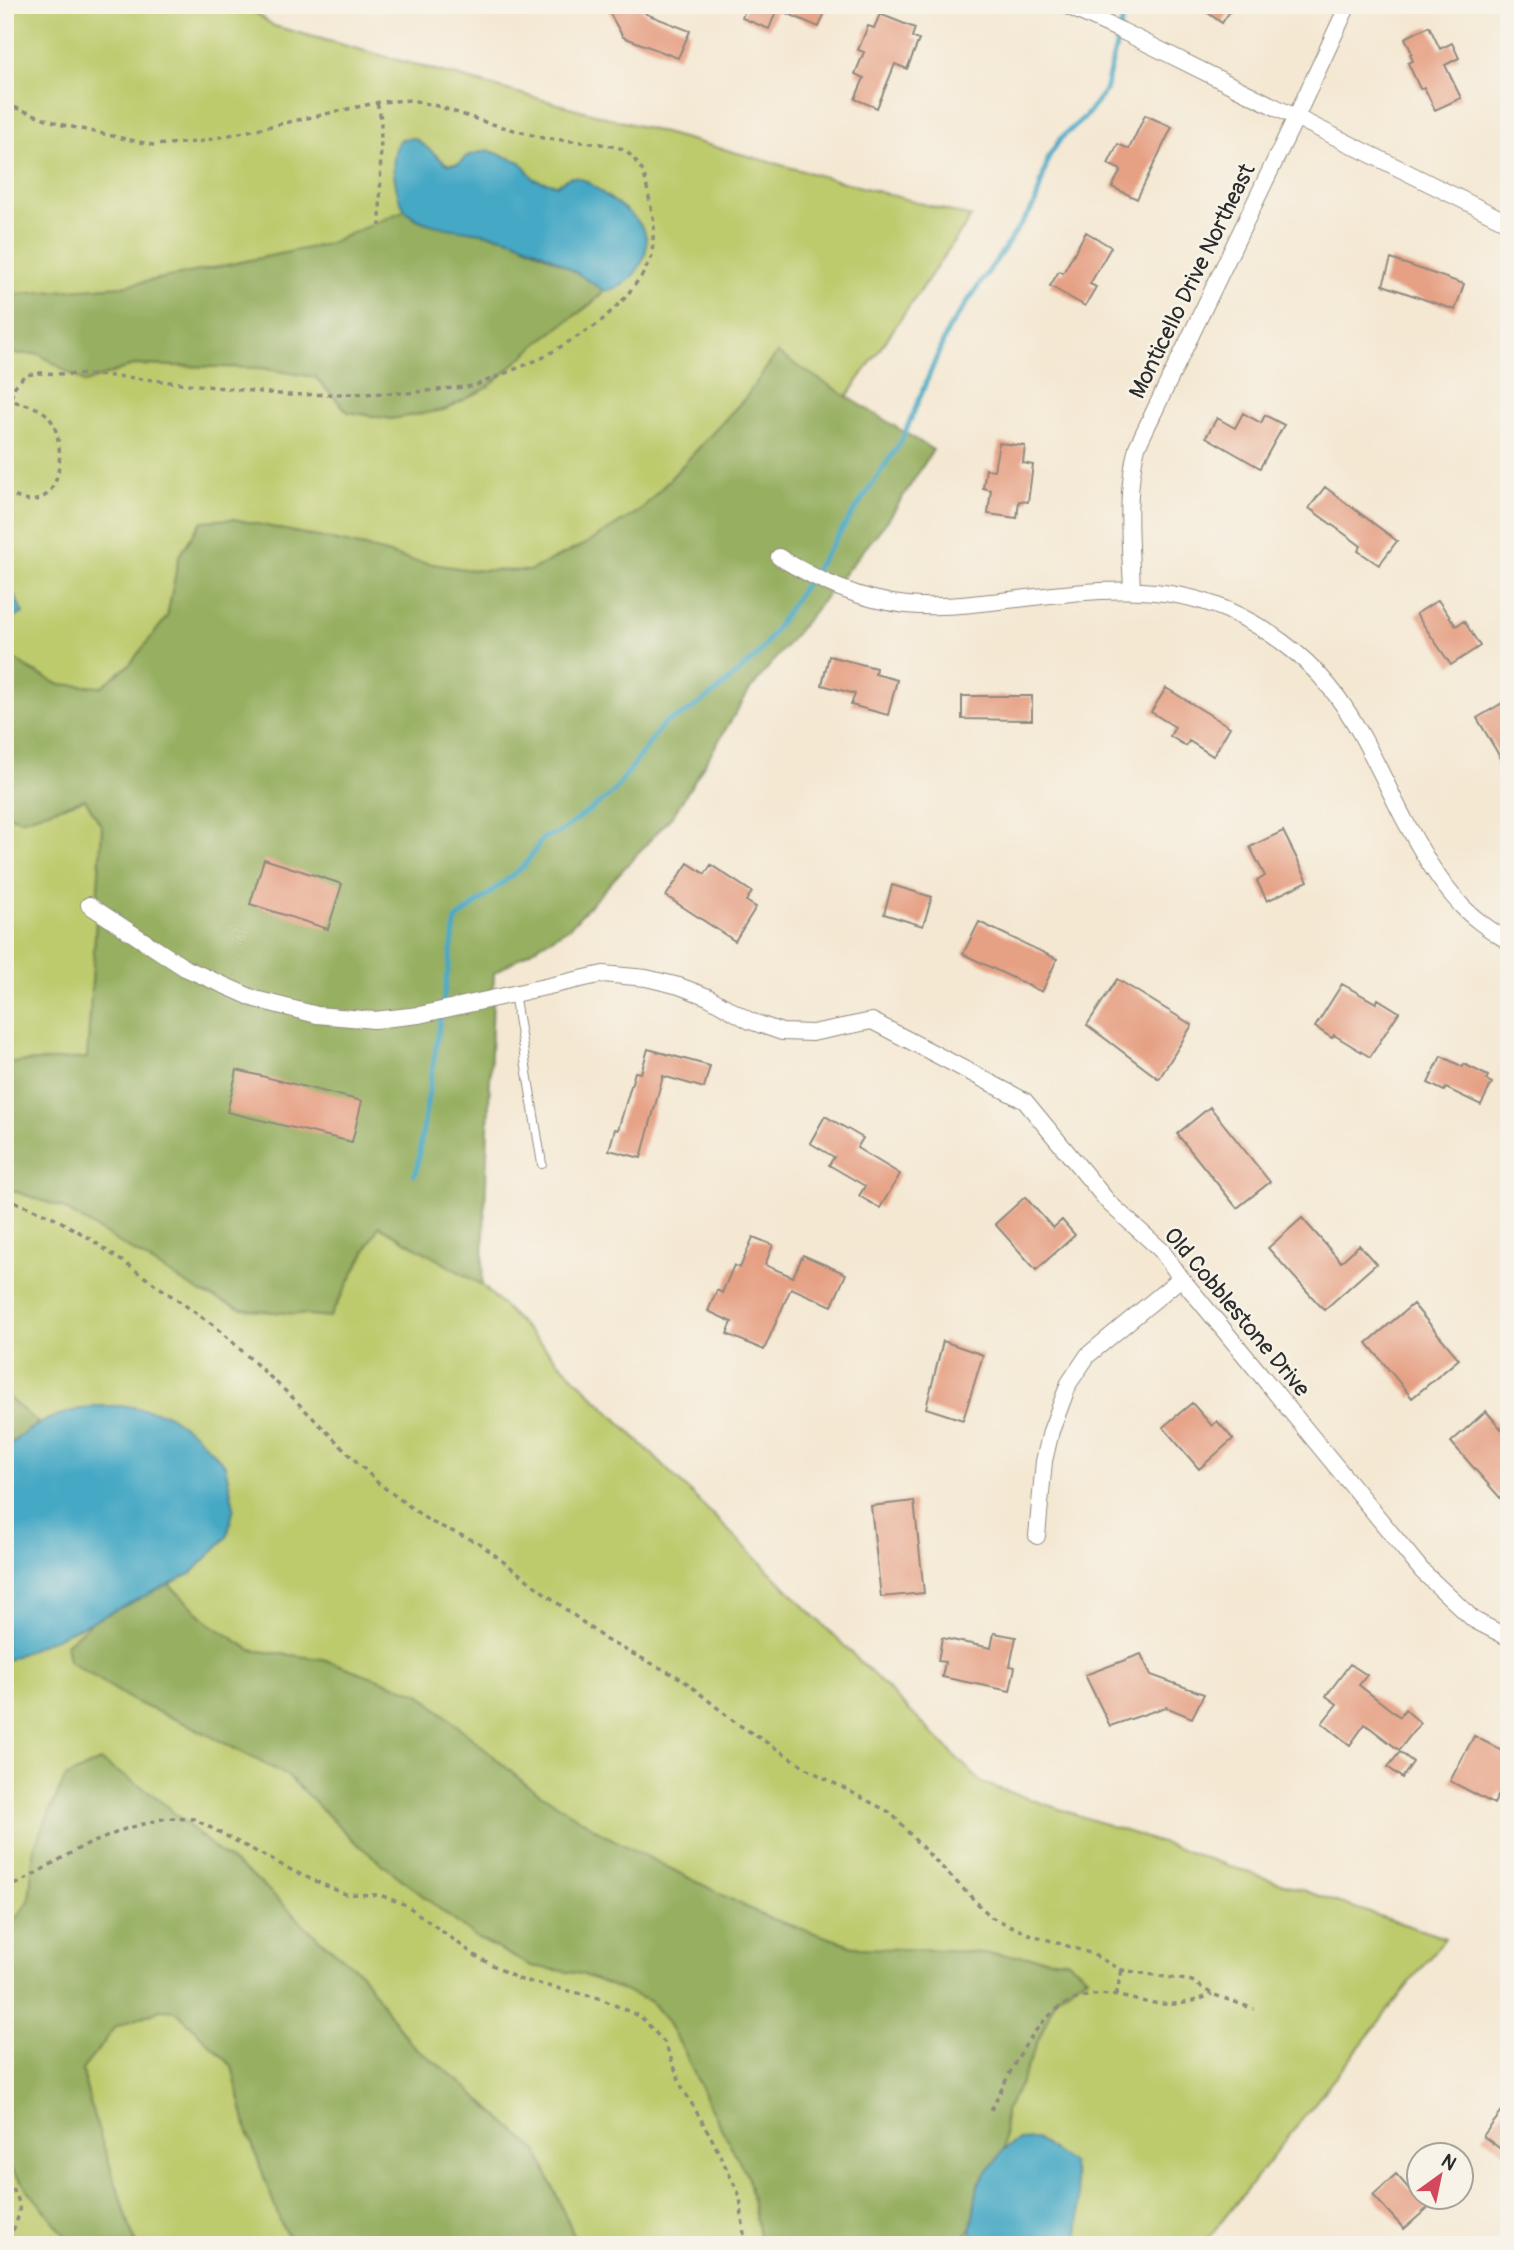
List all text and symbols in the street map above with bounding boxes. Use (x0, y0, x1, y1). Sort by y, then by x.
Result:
street label: Monticello Drive Northeast (1122, 158, 1262, 403)
street label: Old Cobblestone Drive (1158, 1221, 1317, 1403)
north arrow (1406, 2142, 1476, 2212)
text: N (1437, 2149, 1461, 2176)

